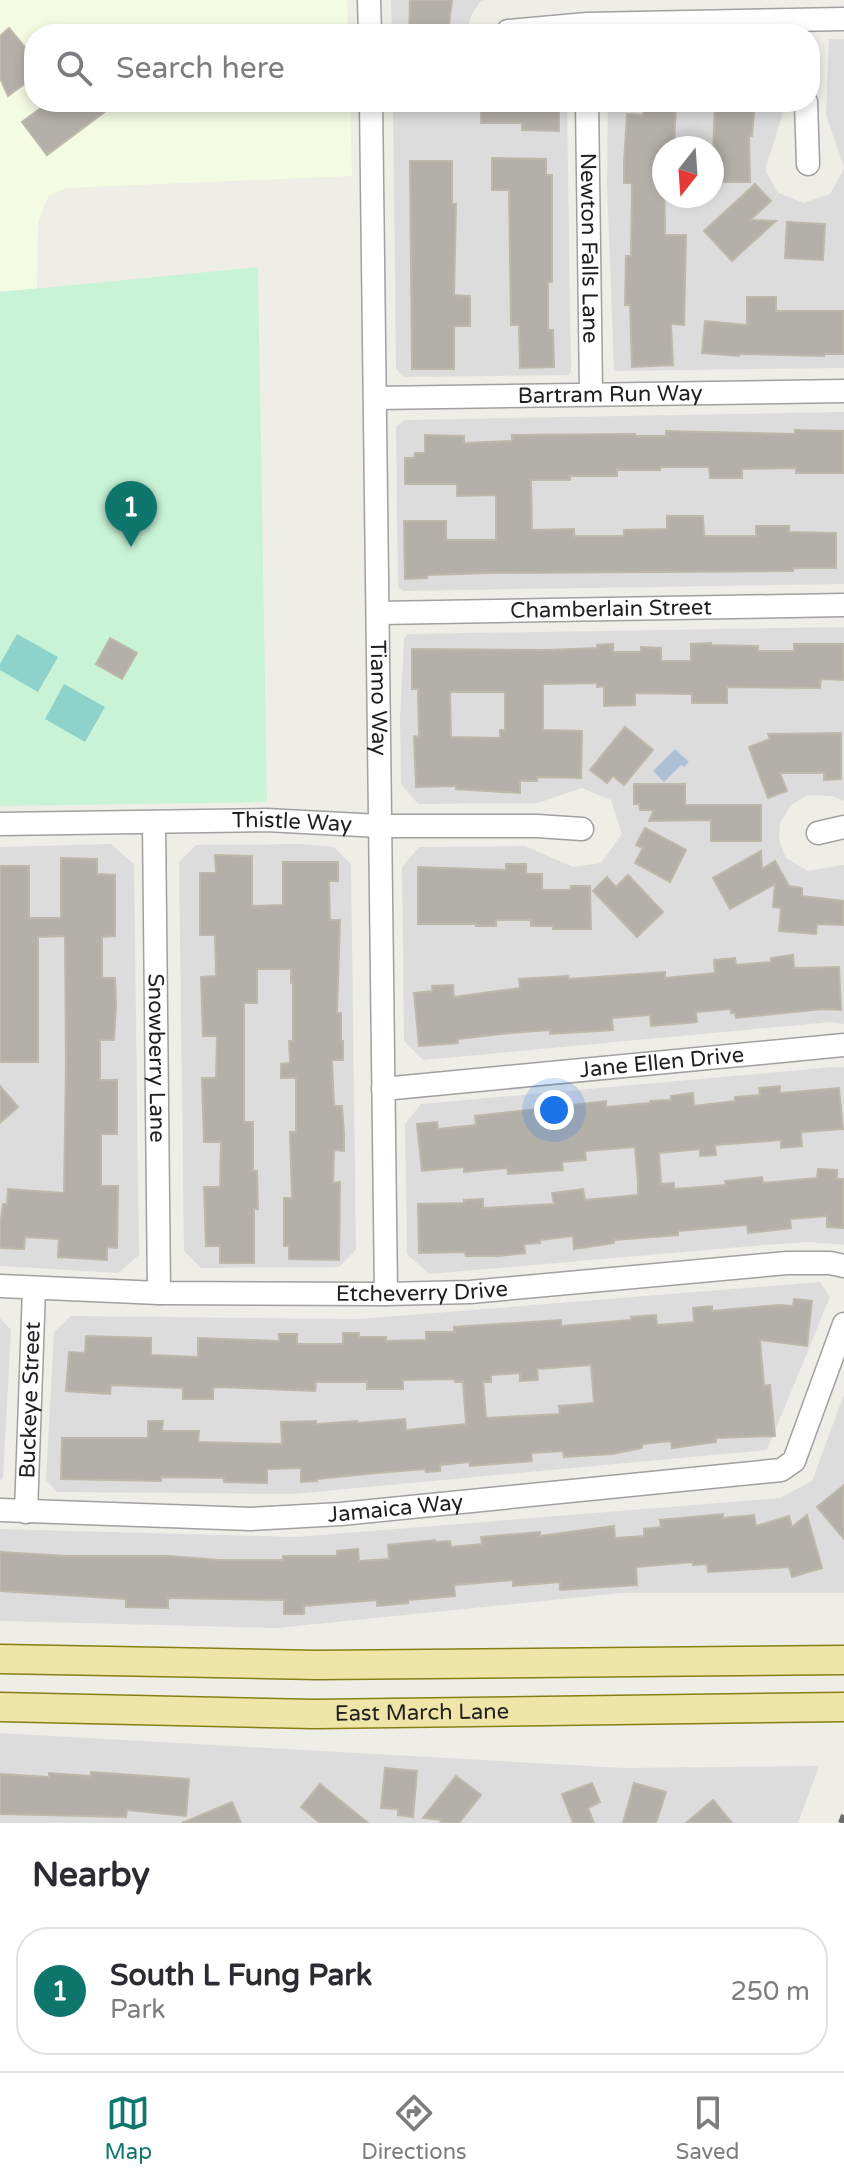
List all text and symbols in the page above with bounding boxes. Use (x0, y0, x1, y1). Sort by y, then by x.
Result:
search box (24, 24, 820, 112)
icon: search (52, 46, 96, 90)
text: Search here (116, 50, 285, 87)
north arrow (652, 136, 724, 208)
street label: Newton Falls Lane (575, 152, 603, 343)
street label: Bartram Run Way (517, 380, 703, 409)
pin: 1 (105, 481, 157, 547)
street label: Chamberlain Street (510, 594, 712, 624)
street label: Tiamo Way (365, 640, 392, 756)
street label: Thistle Way (232, 807, 353, 838)
street label: Snowberry Lane (143, 973, 170, 1143)
street label: Jane Ellen Drive (578, 1042, 745, 1083)
your location (534, 1090, 574, 1130)
street label: Etcheverry Drive (336, 1276, 509, 1307)
street label: Buckeye Street (14, 1321, 46, 1479)
street label: Jamaica Way (327, 1489, 465, 1528)
street label: East March Lane (335, 1698, 509, 1727)
text: Nearby (32, 1855, 150, 1896)
text: South L Fung Park (110, 1957, 372, 1994)
text: 1 (52, 1976, 68, 2007)
text: 250 m (730, 1976, 810, 2007)
text: Park (110, 1994, 166, 2025)
tab: Map (105, 2091, 152, 2165)
tab: Directions (361, 2091, 467, 2165)
tab: Saved (676, 2091, 739, 2165)

